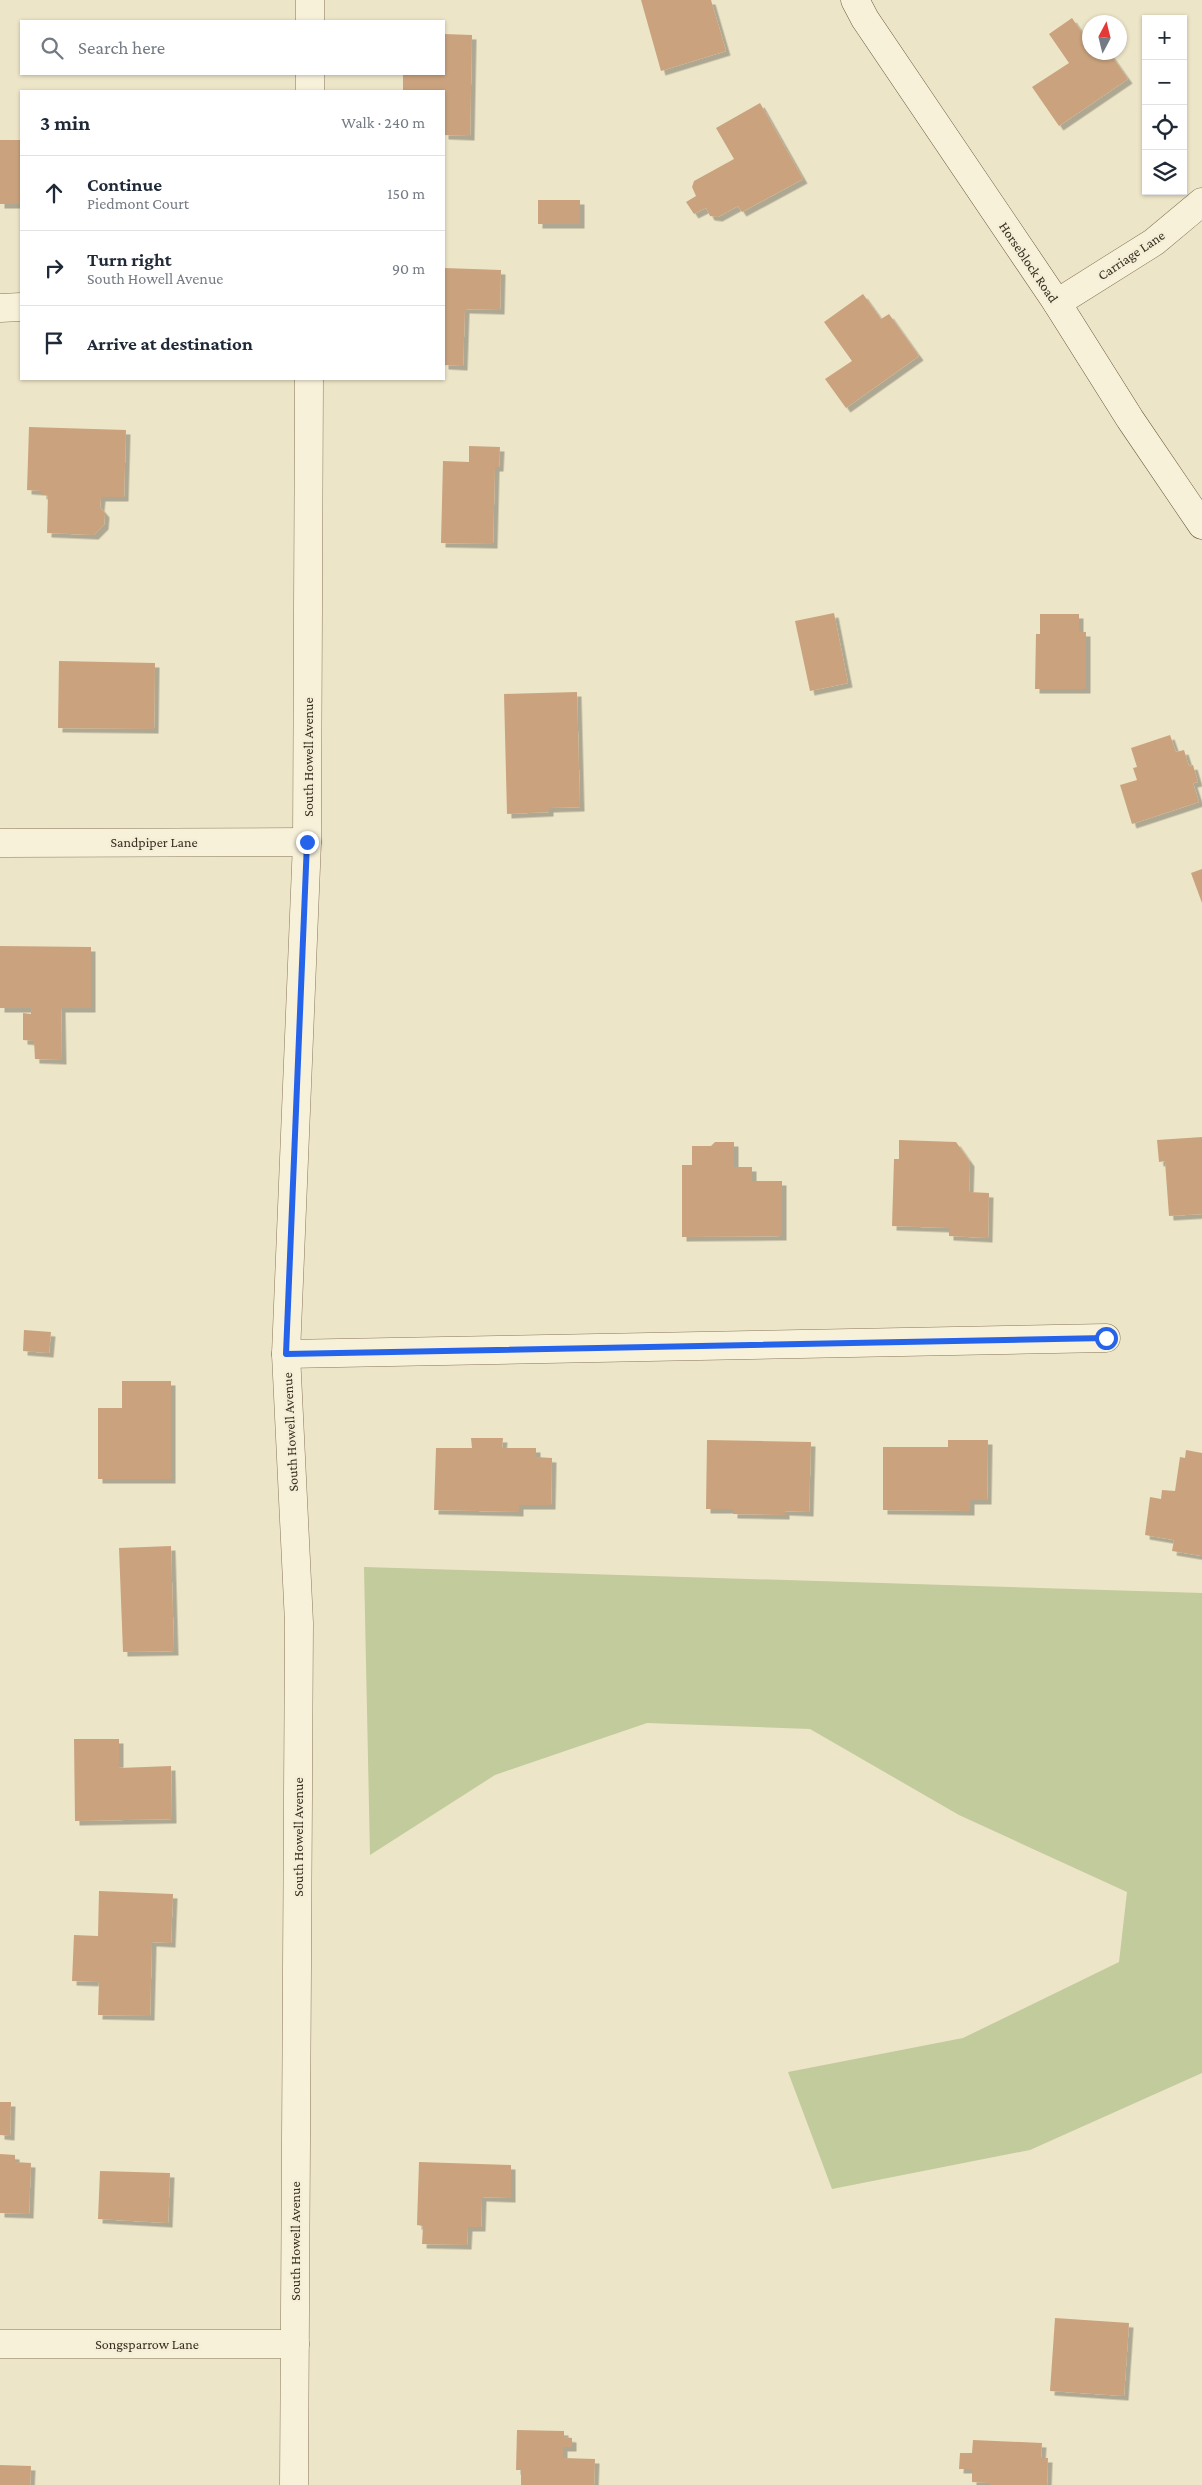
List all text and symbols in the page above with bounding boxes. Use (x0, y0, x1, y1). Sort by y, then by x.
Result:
north arrow (1082, 15, 1127, 60)
map controls (1142, 15, 1187, 195)
button: + (1142, 15, 1187, 60)
search box (20, 20, 445, 75)
icon: search (38, 34, 66, 62)
text: Search here (78, 37, 165, 58)
button: − (1142, 60, 1187, 105)
button: locate (1142, 105, 1187, 150)
text: 3 min (40, 111, 90, 135)
text: Walk · 240 m (341, 114, 425, 131)
button: layers (1142, 150, 1187, 195)
text: Continue (87, 174, 162, 195)
icon: ahead (40, 179, 68, 207)
text: 150 m (387, 185, 425, 202)
text: Piedmont Court (87, 195, 189, 212)
street label: Horseblock Road (996, 219, 1062, 306)
street label: Carriage Lane (1094, 227, 1168, 283)
text: Turn right (87, 249, 172, 270)
icon: right (40, 254, 68, 282)
text: 90 m (392, 260, 425, 277)
text: South Howell Avenue (87, 270, 223, 287)
icon: arrive (40, 329, 68, 357)
text: Arrive at destination (87, 333, 253, 354)
street label: South Howell Avenue (300, 697, 316, 817)
route end (296, 831, 319, 854)
street label: Sandpiper Lane (110, 834, 198, 850)
route start (1095, 1327, 1118, 1350)
street label: South Howell Avenue (279, 1372, 301, 1492)
street label: South Howell Avenue (290, 1777, 306, 1897)
street label: South Howell Avenue (287, 2181, 303, 2301)
street label: Songsparrow Lane (95, 2336, 199, 2352)

